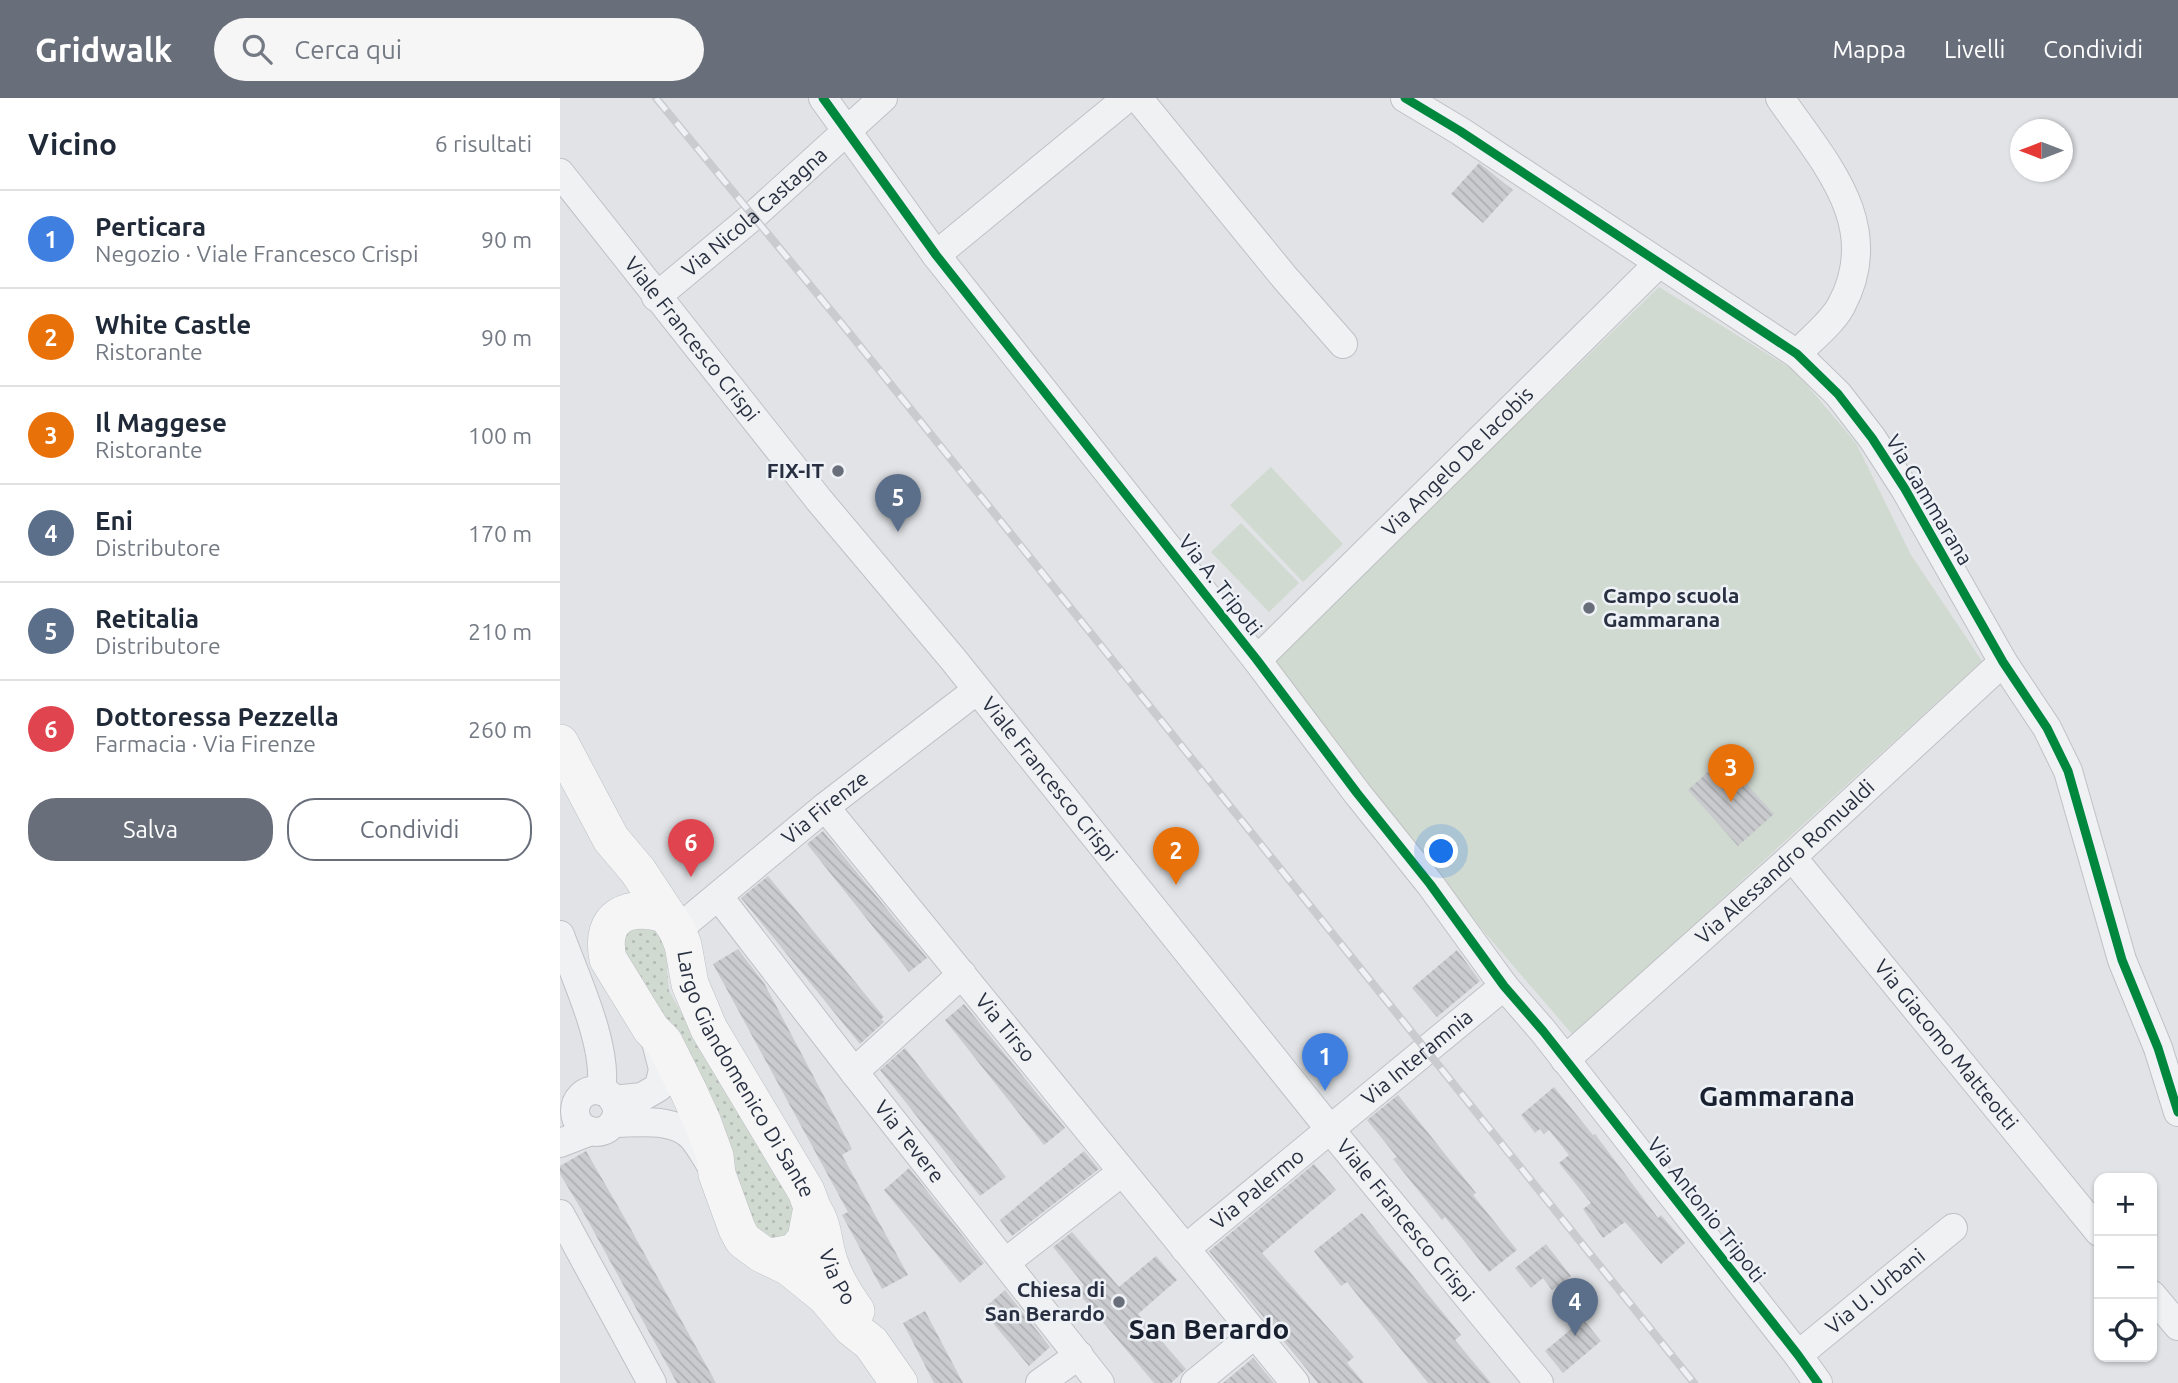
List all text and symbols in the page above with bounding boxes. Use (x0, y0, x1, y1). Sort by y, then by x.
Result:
search box (214, 18, 704, 81)
icon: search (238, 30, 276, 68)
text: Gridwalk (35, 31, 172, 68)
text: Cerca qui (294, 35, 402, 64)
text: Mappa (1832, 36, 1906, 63)
text: Livelli (1944, 36, 2005, 63)
text: Condividi (2043, 36, 2143, 63)
north arrow (2010, 119, 2073, 182)
text: Vicino (28, 127, 117, 161)
text: 6 risultati (435, 131, 532, 156)
street label: Via Nicola Castagna (677, 142, 831, 281)
text: Perticara (95, 212, 206, 241)
text: 1 (45, 227, 57, 252)
text: 90 m (481, 227, 532, 252)
text: Negozio · Viale Francesco Crispi (95, 241, 419, 266)
street label: Viale Francesco Crispi (620, 252, 765, 426)
text: White Castle (95, 310, 251, 339)
text: 2 (45, 325, 57, 350)
text: 90 m (481, 325, 532, 350)
text: Ristorante (95, 339, 203, 364)
street label: Via Angelo De Iacobis (1376, 381, 1537, 541)
text: Il Maggese (95, 408, 227, 437)
text: 3 (45, 423, 57, 448)
text: 100 m (468, 423, 532, 448)
street label: Via Gammarana (1881, 430, 1978, 569)
text: Ristorante (95, 437, 203, 462)
place label: FIX-IT (767, 458, 824, 482)
marker: FIX-IT (830, 463, 846, 479)
pin: 5 (875, 474, 921, 532)
text: Eni (95, 506, 133, 535)
text: 4 (45, 521, 57, 546)
text: 170 m (468, 521, 532, 546)
street label: Via A. Tripoti (1174, 529, 1267, 639)
text: Distributore (95, 535, 221, 560)
place label: Campo scuola Gammarana (1603, 583, 1739, 631)
marker: Campo scuola Gammarana (1581, 600, 1597, 616)
text: Retitalia (95, 604, 199, 633)
text: 5 (45, 619, 57, 644)
text: 210 m (468, 619, 532, 644)
text: Distributore (95, 633, 221, 658)
street label: Viale Francesco Crispi (977, 692, 1123, 865)
text: Dottoressa Pezzella (95, 702, 339, 731)
text: 6 (45, 717, 57, 742)
text: 260 m (468, 717, 532, 742)
text: Farmacia · Via Firenze (95, 731, 316, 756)
pin: 3 (1708, 744, 1754, 802)
street label: Via Firenze (777, 765, 872, 849)
street label: Via Alessandro Romualdi (1690, 774, 1879, 949)
button: Salva (28, 798, 273, 861)
button: Condividi (287, 798, 532, 861)
pin: 6 (668, 819, 714, 877)
pin: 2 (1153, 827, 1199, 885)
your location (1424, 834, 1458, 868)
street label: Largo Giandomenico Di Sante (673, 949, 820, 1200)
street label: Via Giacomo Matteotti (1870, 954, 2023, 1134)
street label: Via Tirso (971, 988, 1041, 1066)
street label: Via Interamnia (1356, 1004, 1477, 1109)
pin: 1 (1302, 1033, 1348, 1091)
district label: Gammarana (1699, 1080, 1855, 1111)
street label: Via Tevere (870, 1095, 950, 1187)
street label: Via Antonio Tripoti (1643, 1132, 1771, 1287)
street label: Viale Francesco Crispi (1332, 1134, 1480, 1306)
street label: Via Palermo (1206, 1143, 1308, 1234)
map controls (2094, 1173, 2157, 1362)
button: + (2094, 1173, 2157, 1236)
button: − (2094, 1236, 2157, 1299)
street label: Via U. Urbani (1820, 1243, 1929, 1339)
street label: Via Po (815, 1246, 862, 1309)
place label: Chiesa di San Berardo (985, 1277, 1105, 1325)
pin: 4 (1552, 1278, 1598, 1336)
marker: Chiesa di San Berardo (1111, 1294, 1127, 1310)
button: locate (2094, 1299, 2157, 1362)
district label: San Berardo (1129, 1313, 1289, 1344)

